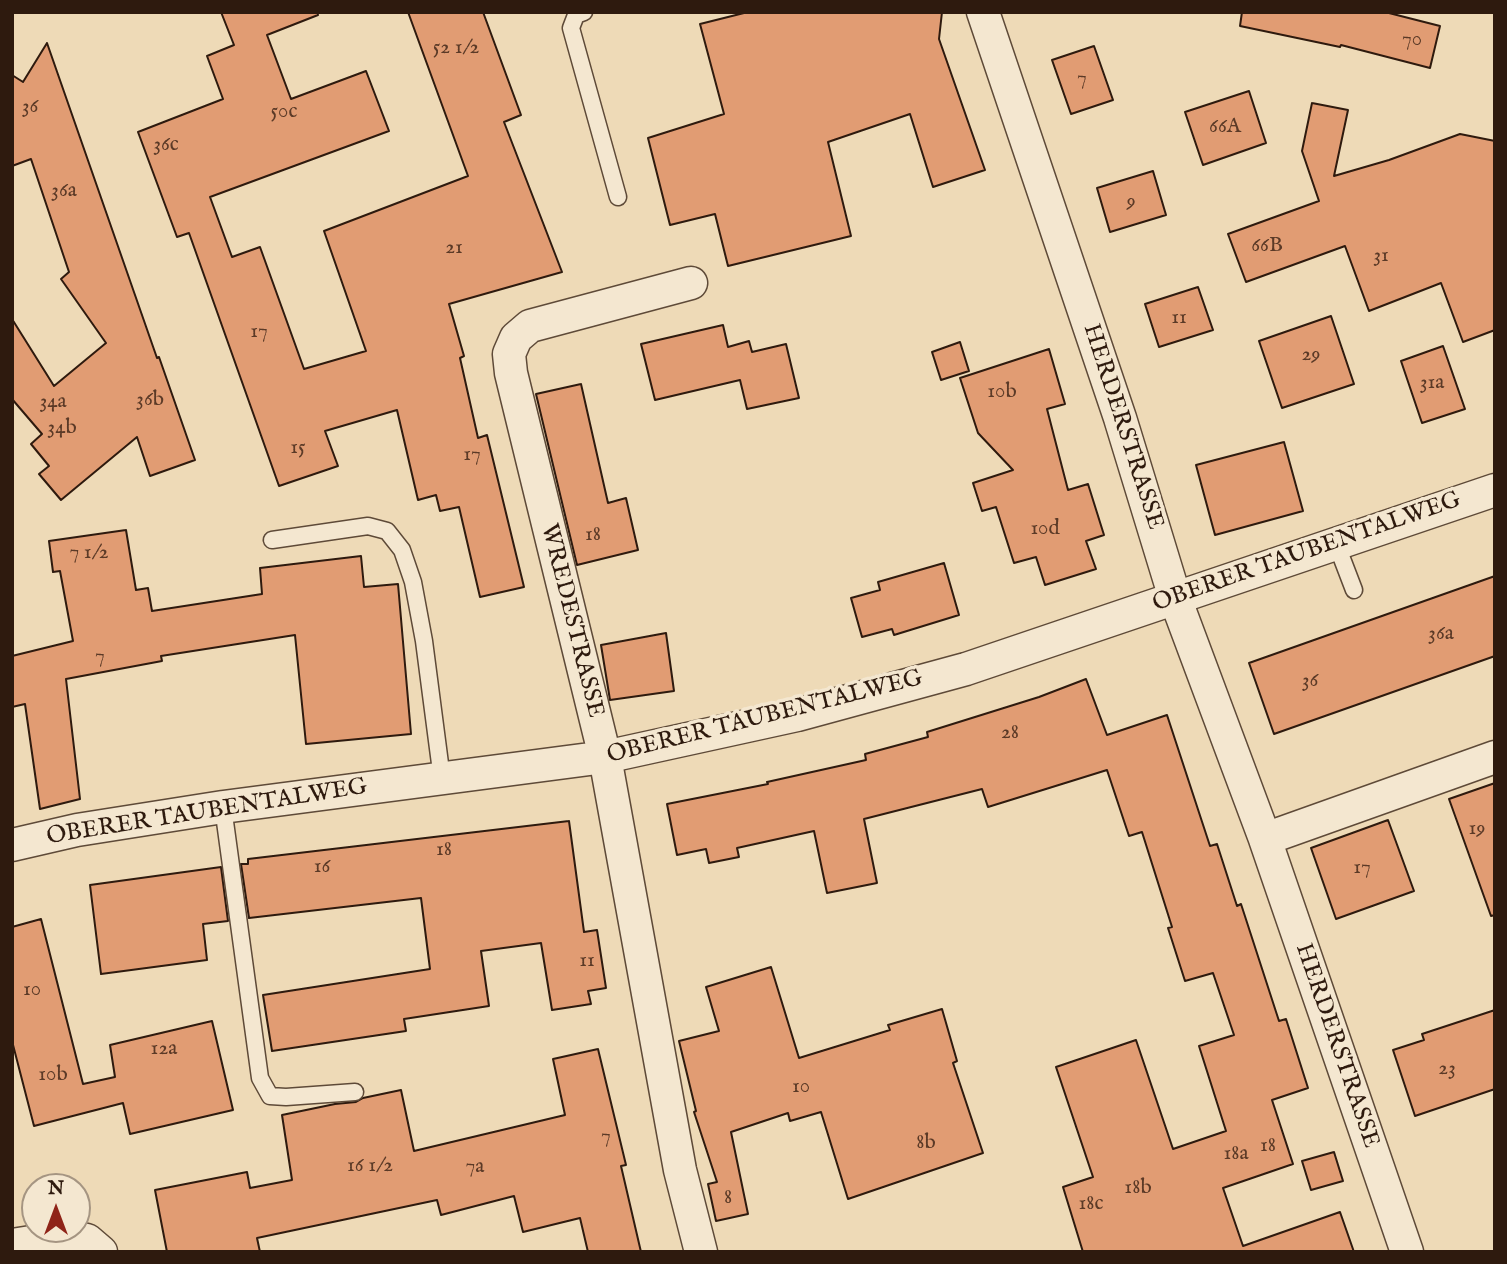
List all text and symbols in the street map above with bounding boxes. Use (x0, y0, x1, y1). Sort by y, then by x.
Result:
house number: 70 (1402, 28, 1422, 54)
house number: 52 1/2 (433, 36, 479, 62)
house number: 7 (1077, 67, 1087, 93)
house number: 36 (22, 95, 38, 121)
house number: 50c (271, 100, 297, 126)
house number: 66A (1209, 115, 1241, 141)
house number: 36c (153, 133, 179, 159)
house number: 36a (51, 179, 77, 205)
house number: 9 (1126, 190, 1136, 216)
house number: 66B (1251, 234, 1283, 260)
house number: 21 (445, 236, 463, 262)
house number: 31 (1373, 244, 1389, 270)
house number: 11 (1171, 306, 1187, 332)
house number: 17 (250, 320, 268, 346)
street label: HERDERSTRASSE (1075, 321, 1169, 533)
house number: 29 (1301, 343, 1321, 369)
house number: 31a (1420, 371, 1444, 397)
house number: 10b (987, 380, 1017, 406)
house number: 36b (136, 388, 164, 414)
house number: 34a (39, 390, 67, 416)
house number: 34b (47, 416, 77, 442)
house number: 15 (290, 436, 306, 462)
house number: 17 (463, 443, 481, 469)
street label: OBERER TAUBENTALWEG (1149, 487, 1465, 619)
house number: 10d (1030, 517, 1060, 543)
street label: WREDESTRASSE (533, 521, 609, 721)
house number: 18 (585, 523, 601, 549)
house number: 7 1/2 (69, 541, 109, 567)
house number: 36a (1428, 622, 1454, 648)
house number: 7 (95, 645, 105, 671)
street label: OBERER TAUBENTALWEG (604, 665, 926, 771)
house number: 36 (1302, 669, 1318, 695)
house number: 28 (1001, 721, 1019, 747)
street label: OBERER TAUBENTALWEG (45, 773, 369, 853)
house number: 19 (1469, 817, 1485, 843)
house number: 18 (436, 838, 452, 864)
house number: 16 (314, 855, 330, 881)
house number: 17 (1353, 856, 1371, 882)
street label: HERDERSTRASSE (1287, 940, 1385, 1152)
house number: 11 (579, 949, 595, 975)
house number: 10 (23, 978, 41, 1004)
house number: 12a (151, 1037, 177, 1063)
house number: 23 (1438, 1057, 1456, 1083)
house number: 10b (38, 1063, 68, 1089)
house number: 10 (792, 1075, 810, 1101)
house number: 7 (601, 1125, 611, 1151)
house number: 8b (916, 1131, 936, 1157)
house number: 18 (1260, 1134, 1276, 1160)
house number: 18a (1223, 1142, 1249, 1168)
house number: 16 1/2 (347, 1154, 393, 1180)
house number: 7a (466, 1155, 484, 1181)
north arrow (21, 1173, 91, 1243)
house number: 18b (1124, 1176, 1152, 1202)
text: N (48, 1177, 64, 1201)
house number: 8 (724, 1186, 732, 1212)
house number: 18c (1078, 1192, 1104, 1218)

